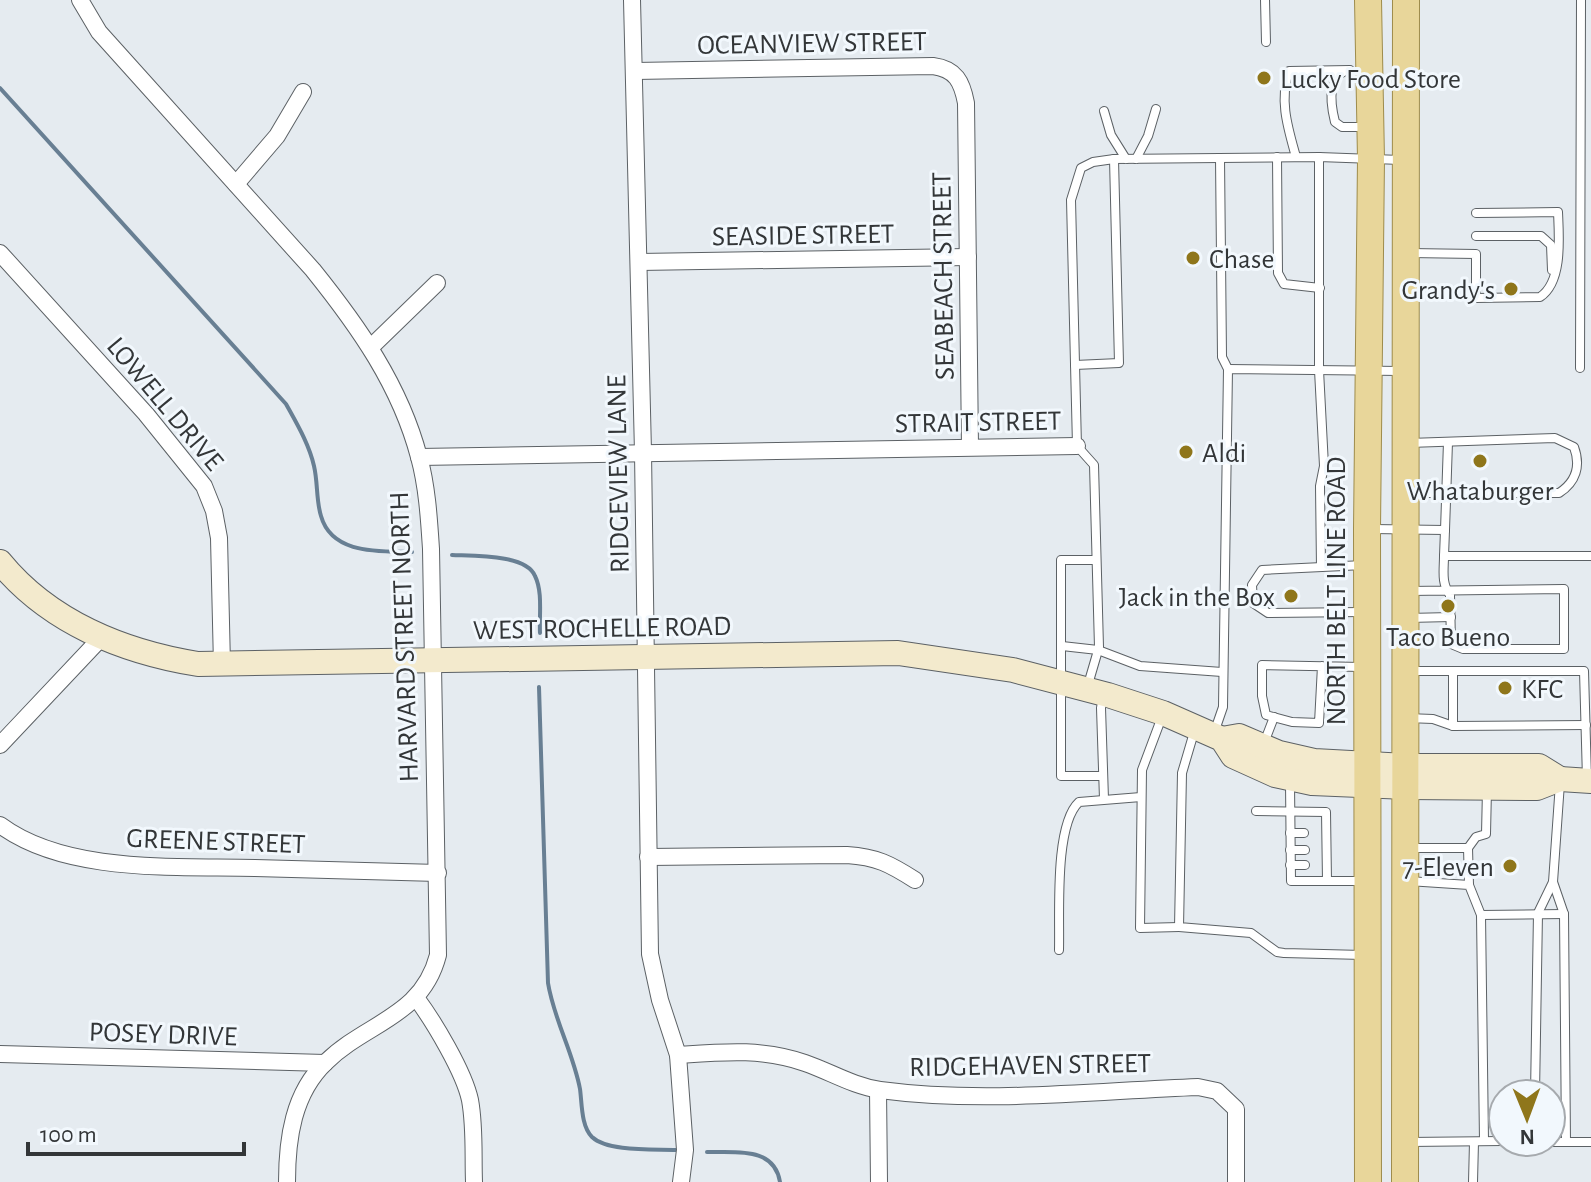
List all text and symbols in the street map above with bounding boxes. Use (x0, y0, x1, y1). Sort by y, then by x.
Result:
street label: OCEANVIEW STREET (697, 28, 927, 60)
place label: Lucky Food Store (1280, 66, 1461, 94)
marker: Lucky Food Store (1255, 69, 1273, 87)
street label: SEABEACH STREET (928, 171, 960, 380)
street label: SEASIDE STREET (712, 220, 895, 252)
place label: Chase (1209, 246, 1274, 274)
marker: Chase (1184, 249, 1202, 267)
place label: Grandy's (1401, 277, 1495, 305)
marker: Grandy's (1502, 280, 1520, 298)
street label: LOWELL DRIVE (101, 332, 228, 476)
street label: RIDGEVIEW LANE (603, 375, 635, 573)
street label: STRAIT STREET (895, 408, 1062, 438)
place label: Aldi (1202, 440, 1246, 468)
marker: Aldi (1177, 443, 1195, 461)
marker: Whataburger (1471, 452, 1489, 470)
street label: NORTH BELT LINE ROAD (1323, 457, 1351, 725)
place label: Whataburger (1406, 478, 1554, 506)
street label: HARVARD STREET NORTH (386, 491, 424, 783)
place label: Jack in the Box (1119, 584, 1275, 612)
marker: Jack in the Box (1282, 587, 1300, 605)
marker: Taco Bueno (1439, 597, 1457, 615)
street label: WEST ROCHELLE ROAD (473, 613, 731, 645)
place label: Taco Bueno (1386, 624, 1510, 652)
place label: KFC (1521, 676, 1563, 704)
marker: KFC (1496, 679, 1514, 697)
street label: GREENE STREET (126, 825, 306, 859)
place label: 7-Eleven (1402, 854, 1494, 882)
marker: 7-Eleven (1501, 857, 1519, 875)
street label: POSEY DRIVE (88, 1018, 238, 1052)
street label: RIDGEHAVEN STREET (909, 1050, 1152, 1082)
north arrow (1487, 1078, 1567, 1158)
scale bar (28, 1106, 244, 1156)
text: 100 m (40, 1123, 97, 1147)
text: N (1519, 1126, 1535, 1148)

